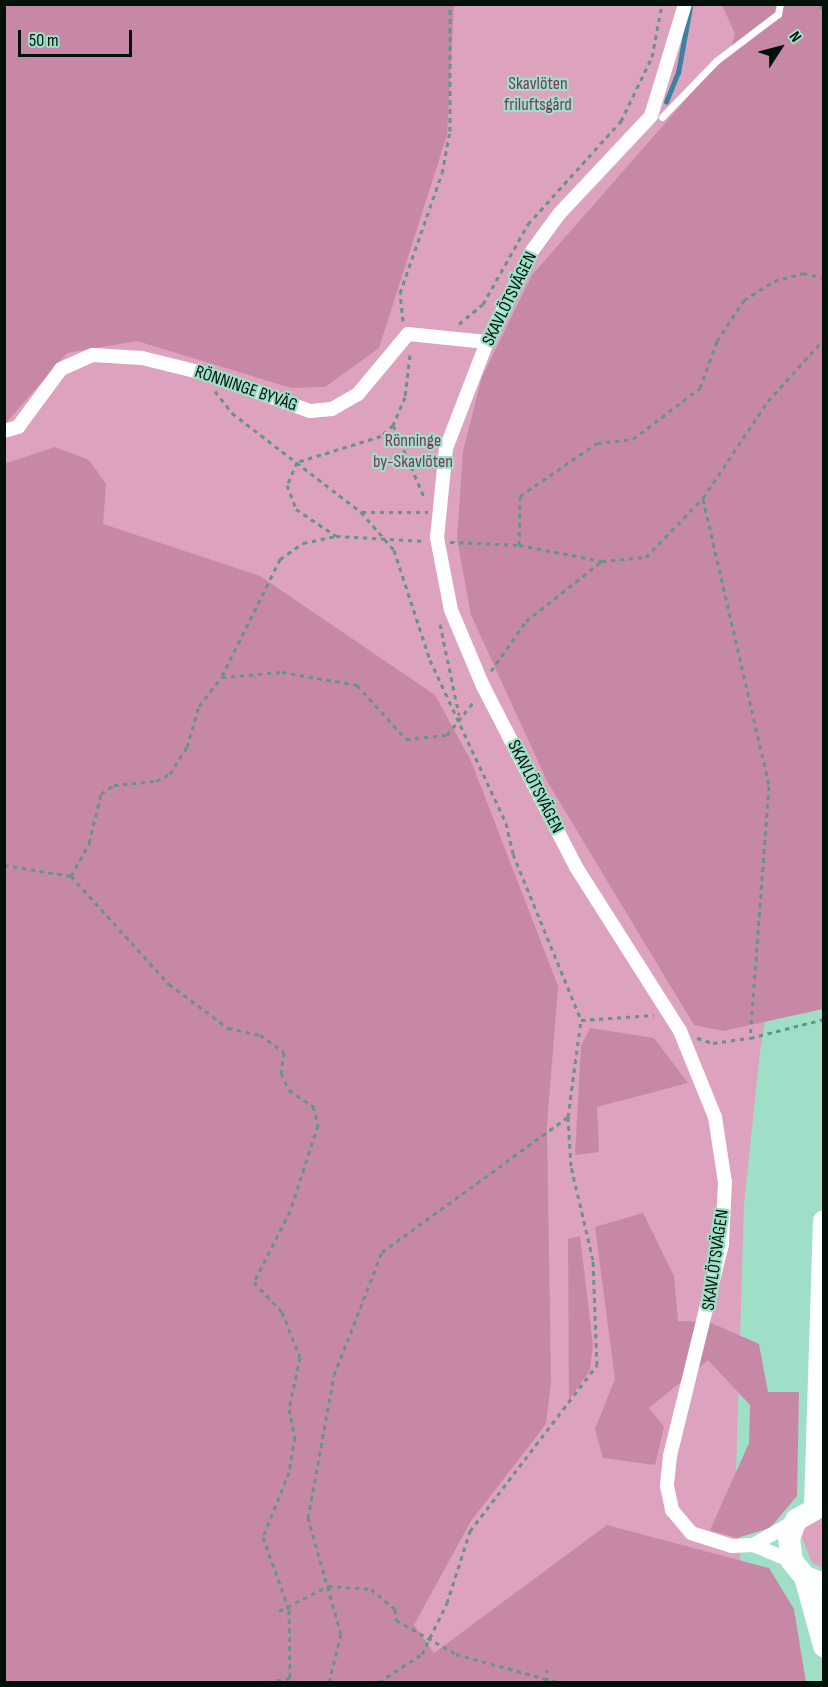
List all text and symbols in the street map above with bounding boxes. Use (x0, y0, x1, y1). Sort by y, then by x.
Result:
scale bar (21, 18, 135, 56)
north arrow (750, 18, 810, 78)
text: N (785, 28, 805, 46)
text: 50 m (29, 30, 59, 51)
park label: Skavlöten friluftsgård (504, 74, 572, 116)
street label: SKAVLÖTSVÄGEN (478, 249, 542, 349)
street label: RÖNNINGE BYVÄG (192, 361, 300, 417)
park label: Rönninge by-Skavlöten (373, 431, 453, 474)
street label: SKAVLÖTSVÄGEN (502, 737, 568, 837)
street label: SKAVLÖTSVÄGEN (698, 1208, 734, 1312)

